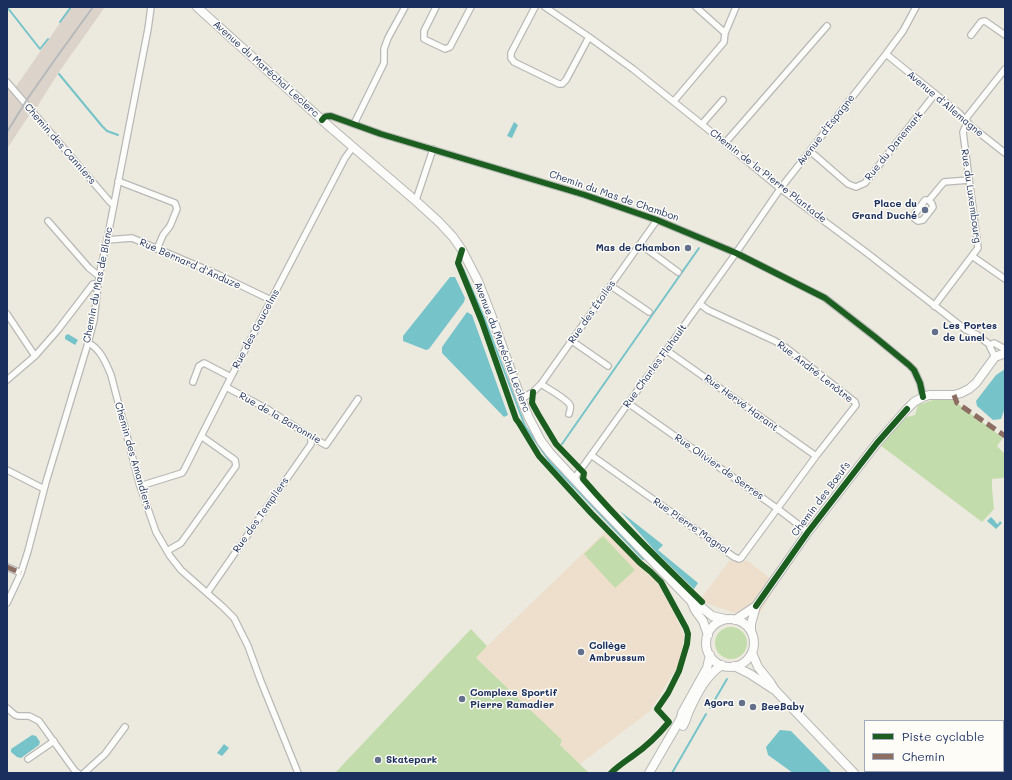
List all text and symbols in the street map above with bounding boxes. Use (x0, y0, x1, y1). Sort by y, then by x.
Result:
street label: Avenue du Maréchal Leclerc (210, 18, 322, 120)
street label: Avenue d'Allemagne (904, 68, 986, 140)
street label: Avenue d'Espagne (795, 92, 857, 168)
street label: Chemin des Canniers (22, 101, 98, 187)
street label: Rue du Danemark (862, 109, 926, 183)
street label: Chemin de la Pierre Plantade (707, 127, 829, 225)
street label: Rue du Luxembourg (958, 148, 984, 244)
street label: Chemin du Mas de Chambon (547, 168, 681, 224)
place label: Place du Grand Duché (852, 198, 917, 222)
marker: Place du Grand Duché (920, 205, 930, 215)
street label: Chemin du Mas de Blanc (81, 226, 115, 344)
street label: Rue Bernard d'Anduze (138, 236, 242, 292)
place label: Mas de Chambon (596, 242, 680, 254)
marker: Mas de Chambon (683, 243, 693, 253)
street label: Rue des Étoiles (566, 278, 618, 346)
street label: Avenue du Maréchal Leclerc (472, 280, 532, 414)
street label: Rue des Gaucelms (230, 287, 282, 371)
place label: Les Portes de Lunel (943, 320, 997, 344)
street label: Rue Charles Flahault (621, 322, 689, 410)
marker: Les Portes de Lunel (930, 327, 940, 337)
street label: Rue André Lenôtre (775, 339, 855, 405)
street label: Rue Hervé Harant (702, 372, 780, 434)
street label: Rue de la Baronnie (237, 390, 323, 446)
street label: Chemin des Amandiers (112, 401, 154, 511)
street label: Rue Olivier de Serres (672, 432, 766, 502)
street label: Chemin des Bœufs (789, 459, 853, 539)
street label: Rue des Templiers (230, 475, 292, 555)
street label: Rue Pierre Magnol (651, 495, 731, 557)
place label: Collège Ambrussum (589, 640, 645, 664)
marker: Collège Ambrussum (576, 647, 586, 657)
place label: Complexe Sportif Pierre Ramadier (470, 687, 557, 710)
marker: Complexe Sportif Pierre Ramadier (457, 694, 467, 704)
place label: Agora (704, 697, 734, 709)
marker: Agora (737, 698, 747, 708)
place label: BeeBaby (761, 701, 804, 713)
marker: BeeBaby (748, 702, 758, 712)
legend (864, 720, 1004, 772)
text: Piste cyclable (902, 728, 984, 744)
text: Chemin (902, 748, 945, 764)
place label: Skatepark (386, 754, 437, 766)
marker: Skatepark (373, 755, 383, 765)

